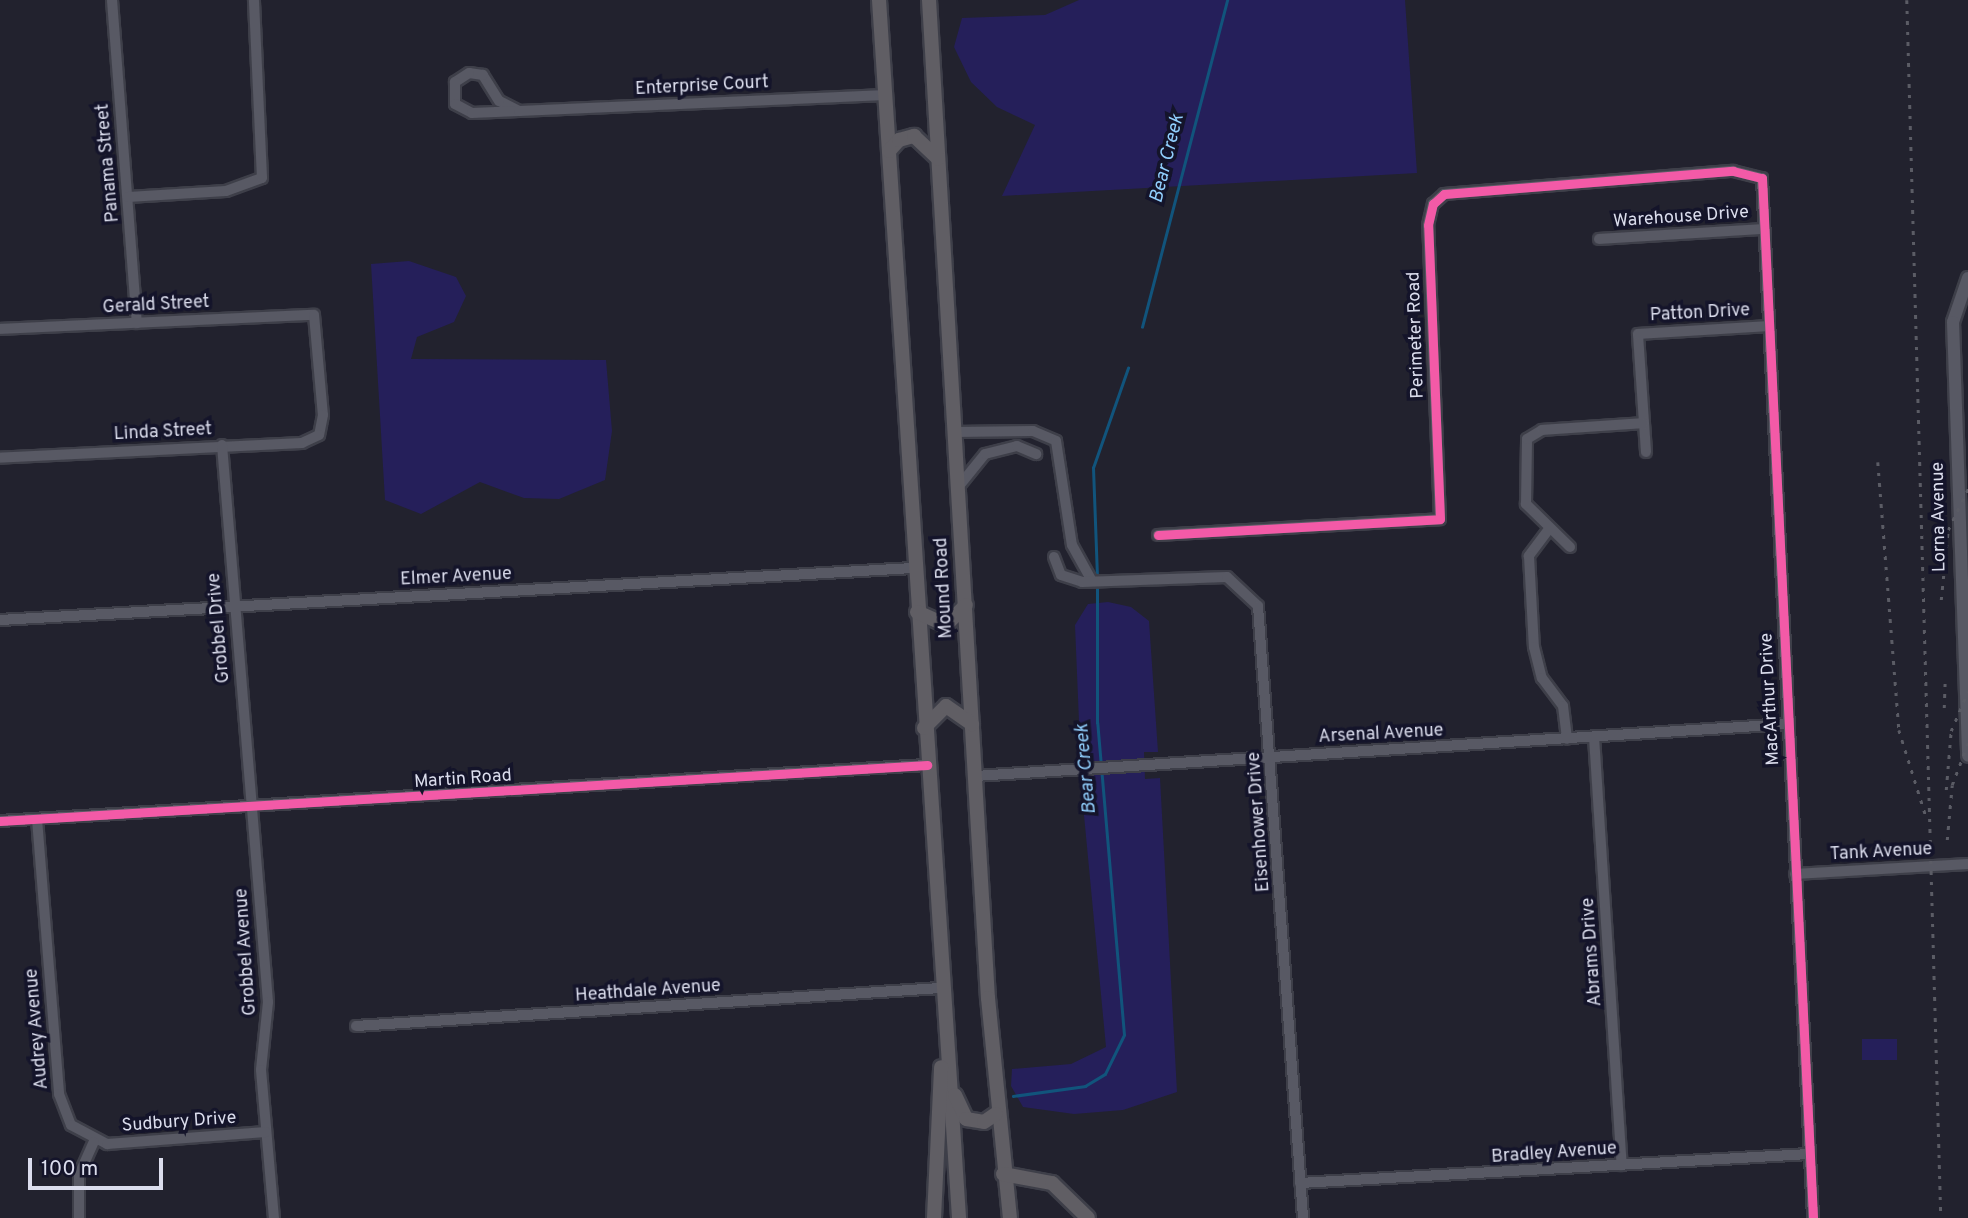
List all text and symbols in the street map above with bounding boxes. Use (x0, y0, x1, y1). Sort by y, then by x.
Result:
street label: Enterprise Court (635, 73, 769, 101)
street label: Panama Street (93, 103, 125, 223)
water label: Bear Creek (1146, 112, 1190, 206)
street label: Warehouse Drive (1612, 202, 1750, 234)
street label: Perimeter Road (1404, 271, 1430, 399)
street label: Gerald Street (102, 292, 210, 320)
street label: Patton Drive (1649, 301, 1751, 327)
street label: Linda Street (113, 420, 213, 446)
street label: Lorna Avenue (1928, 461, 1952, 573)
street label: Mound Road (932, 537, 958, 639)
street label: Elmer Avenue (399, 564, 513, 592)
street label: Grobbel Drive (204, 572, 236, 684)
street label: MacArthur Drive (1757, 632, 1785, 766)
street label: Arsenal Avenue (1318, 721, 1444, 749)
water label: Bear Creek (1072, 723, 1102, 815)
street label: Eisenhower Drive (1244, 751, 1276, 893)
street label: Martin Road (413, 766, 513, 794)
street label: Tank Avenue (1829, 840, 1933, 866)
street label: Grobbel Avenue (232, 887, 262, 1017)
street label: Abrams Drive (1578, 897, 1608, 1007)
street label: Audrey Avenue (22, 967, 54, 1091)
street label: Heathdale Avenue (574, 976, 722, 1008)
street label: Sudbury Drive (121, 1108, 237, 1138)
street label: Bradley Avenue (1490, 1139, 1618, 1169)
scale bar (32, 1144, 166, 1188)
text: 100 m (41, 1156, 98, 1183)

